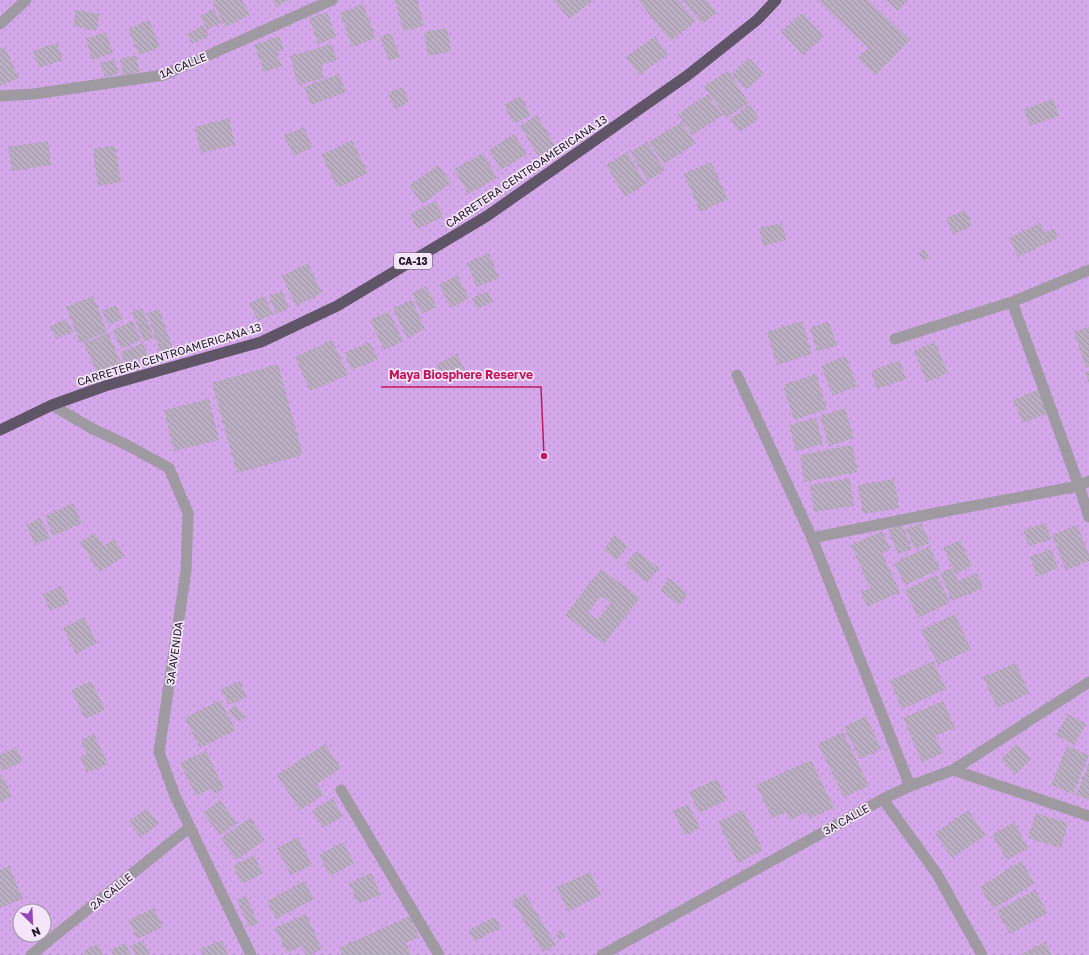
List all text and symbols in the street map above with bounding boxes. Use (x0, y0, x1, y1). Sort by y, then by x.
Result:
street label: 1A CALLE (158, 50, 209, 80)
street label: CARRETERA CENTROAMERICANA 13 (443, 112, 609, 230)
road number: CA-13 (394, 253, 432, 269)
street label: CARRETERA CENTROAMERICANA 13 (75, 320, 263, 388)
callout: Maya Biosphere Reserve (381, 363, 541, 387)
text: Maya Biosphere Reserve (389, 367, 533, 382)
street label: 3A AVENIDA (163, 620, 185, 685)
street label: 3A CALLE (821, 801, 871, 837)
street label: 2A CALLE (87, 870, 135, 912)
north arrow (12, 903, 52, 943)
text: N (30, 925, 43, 940)

